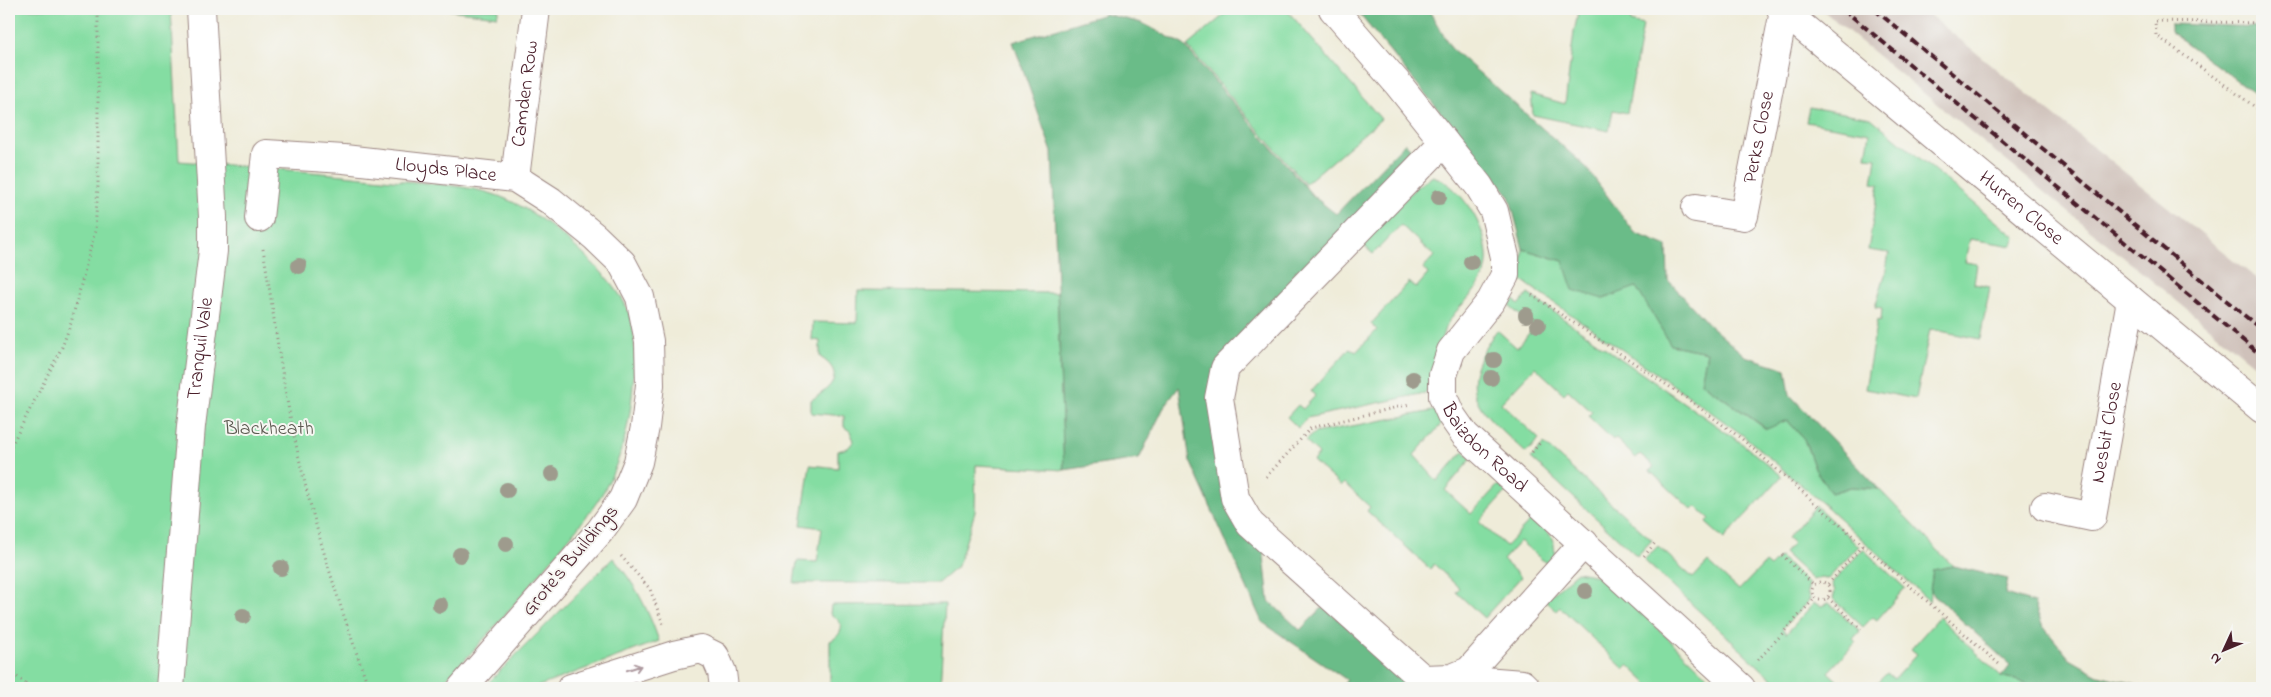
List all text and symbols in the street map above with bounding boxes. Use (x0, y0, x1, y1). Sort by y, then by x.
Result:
street label: Camden Row (504, 39, 546, 149)
street label: Perks Close (1736, 88, 1783, 186)
street label: Lloyds Place (394, 150, 498, 190)
street label: Hurren Close (1972, 164, 2070, 253)
street label: Tranquil Vale (180, 296, 222, 401)
street label: Nesbit Close (2084, 379, 2131, 485)
street label: Baizdon Road (1433, 398, 1534, 500)
park label: Blackheath (223, 415, 314, 444)
street label: Grote's Buildings (516, 499, 627, 624)
north arrow (2198, 624, 2248, 674)
text: N (2205, 647, 2227, 669)
one-way arrow (626, 663, 642, 672)

